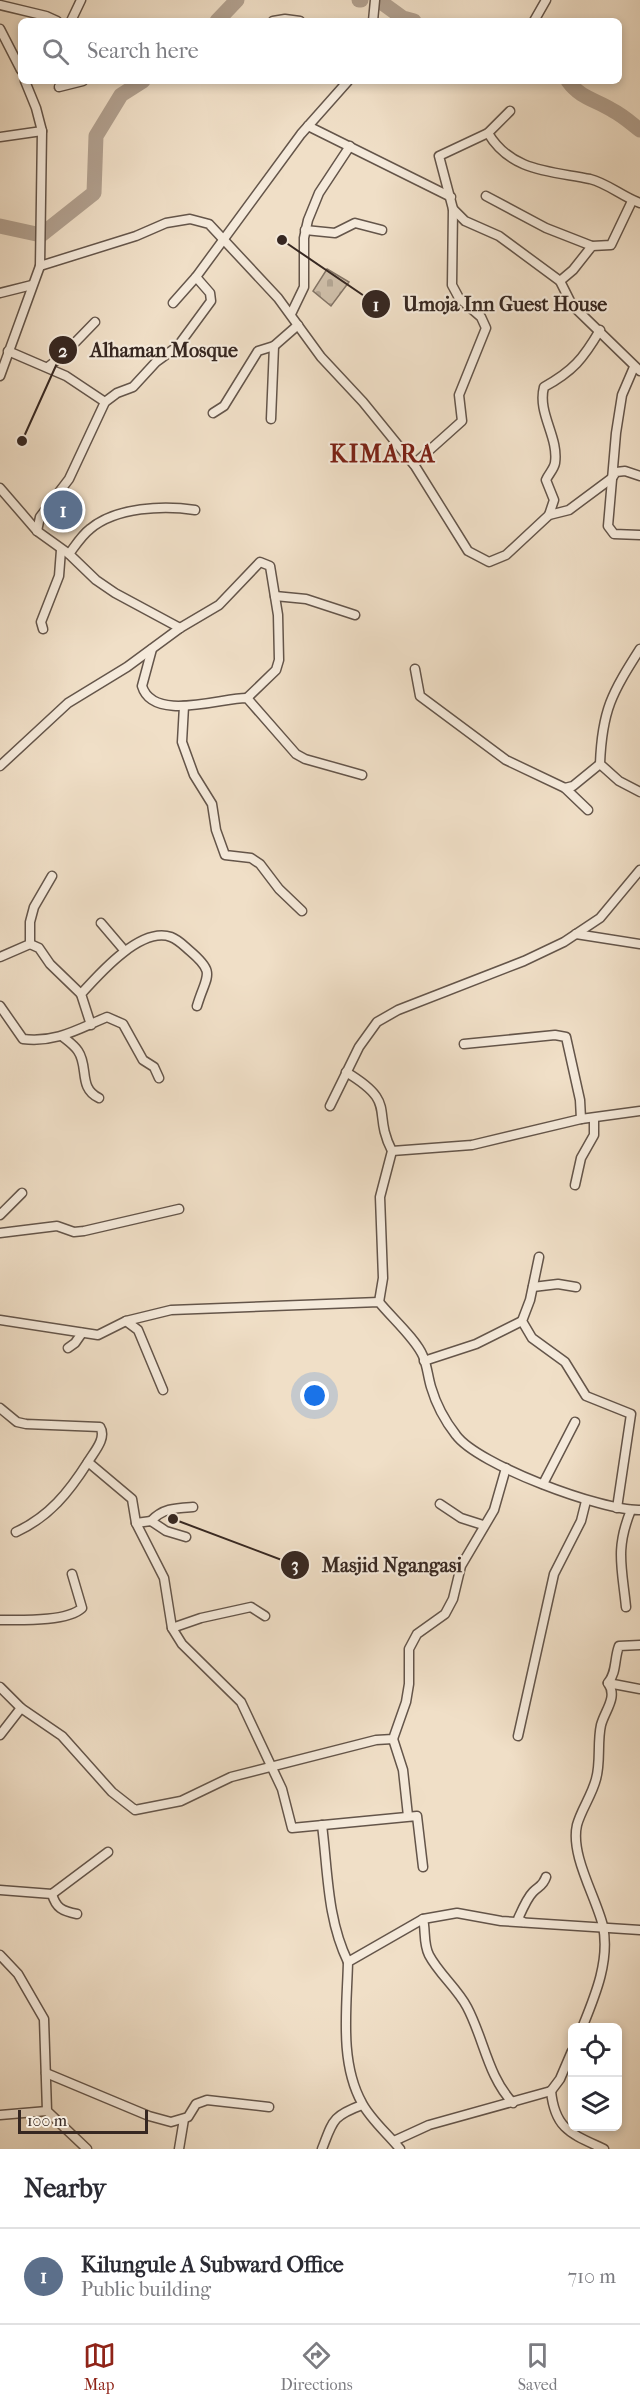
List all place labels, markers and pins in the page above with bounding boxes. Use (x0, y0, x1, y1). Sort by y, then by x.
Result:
callout: Umoja Inn Guest House (361, 285, 619, 323)
callout: Alhaman Mosque (48, 331, 249, 369)
pin: 1 (44, 488, 82, 532)
callout: Masjid Ngangasi (280, 1546, 475, 1584)

